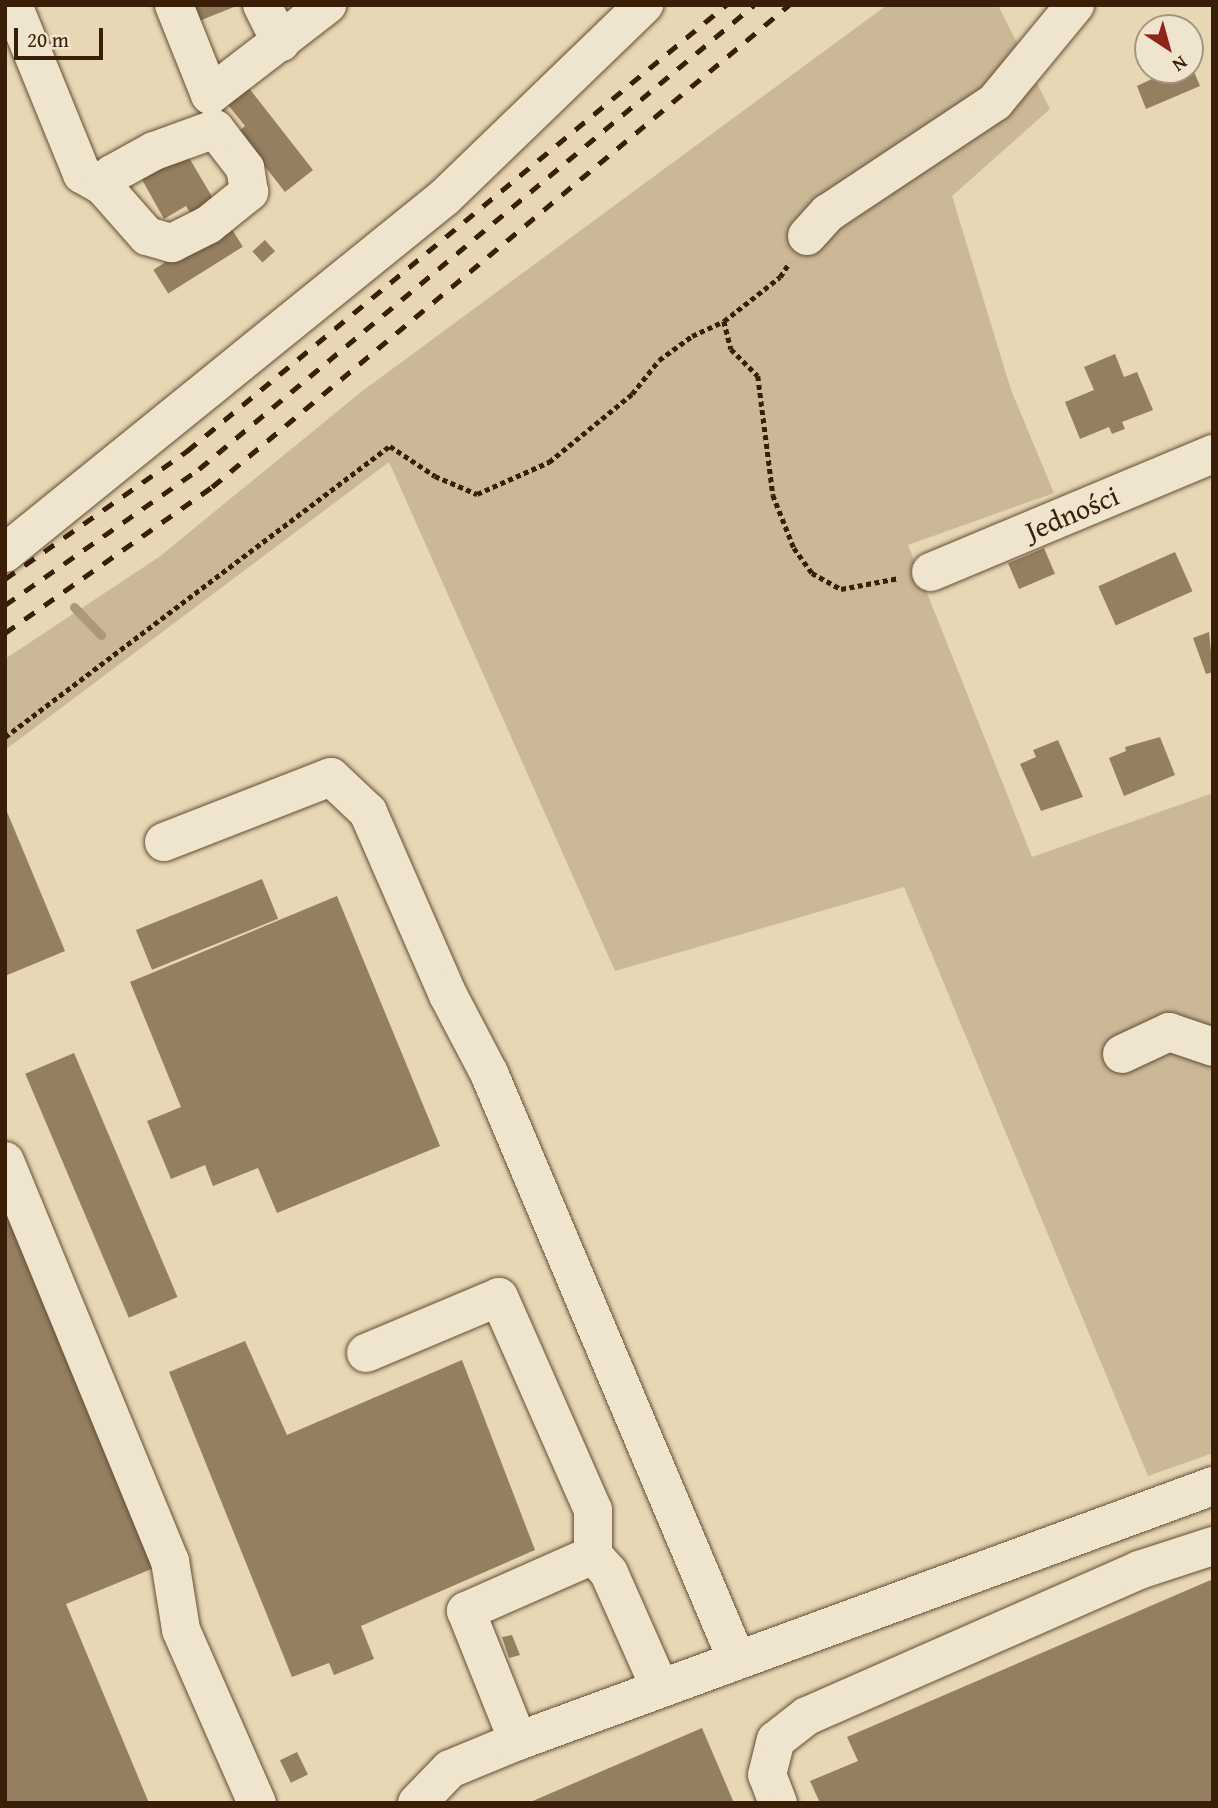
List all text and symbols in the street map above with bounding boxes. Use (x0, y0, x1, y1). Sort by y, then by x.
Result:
scale bar (18, 14, 107, 58)
north arrow (1134, 14, 1204, 84)
text: 20 m (27, 24, 69, 55)
text: N (1167, 49, 1194, 79)
street label: Jedności (1020, 478, 1124, 548)

